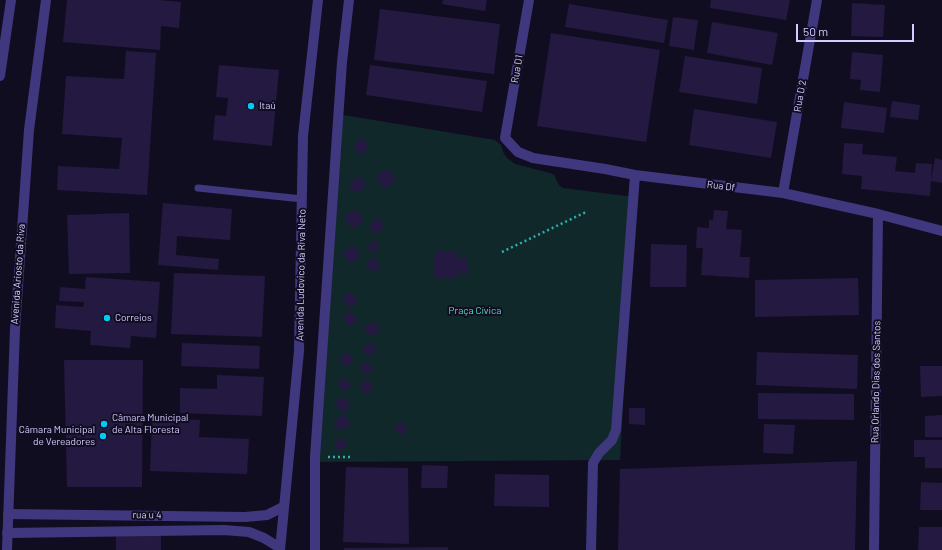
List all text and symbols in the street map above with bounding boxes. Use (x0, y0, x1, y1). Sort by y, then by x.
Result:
scale bar (798, 16, 916, 42)
text: 50 m (803, 24, 828, 38)
street label: Rua D1 (509, 54, 525, 84)
street label: Rua D 2 (791, 79, 809, 113)
place label: Itaú (259, 100, 276, 112)
marker: Itaú (246, 101, 256, 111)
street label: Rua Df (706, 178, 736, 194)
street label: Avenida Ludovico da Riva Neto (294, 209, 308, 341)
street label: Avenida Ariosto da Riva (9, 223, 27, 325)
park label: Praça Cívica (449, 305, 501, 317)
place label: Correios (115, 312, 152, 324)
marker: Correios (102, 313, 112, 323)
street label: Rua Orlando Dias dos Santos (869, 321, 883, 443)
place label: Câmara Municipal de Alta Floresta (112, 412, 188, 436)
marker: Câmara Municipal de Alta Floresta (99, 419, 109, 429)
place label: Câmara Municipal de Vereadores (19, 424, 95, 448)
marker: Câmara Municipal de Vereadores (98, 431, 108, 441)
street label: rua u 4 (132, 509, 162, 521)

